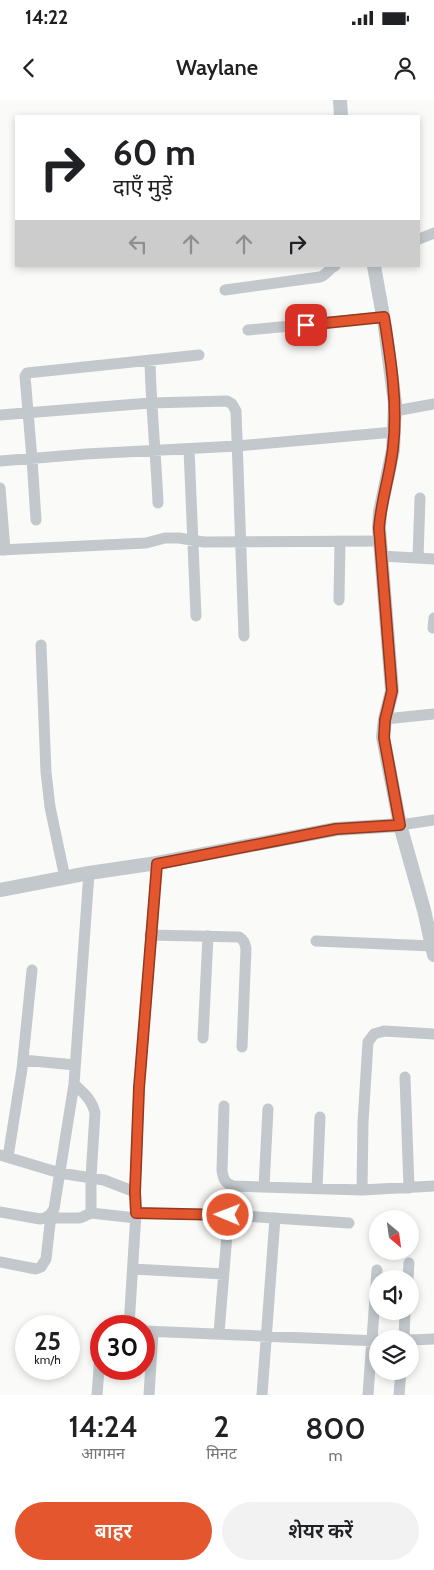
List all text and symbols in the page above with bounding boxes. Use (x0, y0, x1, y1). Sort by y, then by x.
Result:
text: 14:22 (25, 6, 68, 29)
icon: back (15, 54, 43, 82)
text: Waylane (176, 54, 258, 81)
icon: person (391, 54, 419, 82)
text: 60 m (113, 131, 196, 174)
icon: right (30, 135, 95, 200)
text: दाएँ मुड़ें (113, 174, 172, 201)
icon: left (124, 230, 152, 258)
icon: ahead (177, 230, 205, 258)
icon: ahead (230, 230, 258, 258)
icon: right (283, 230, 311, 258)
pin (285, 304, 327, 346)
icon: arrive (292, 311, 320, 339)
position arrow (201, 1188, 253, 1240)
north arrow (369, 1210, 419, 1260)
map controls (369, 1210, 419, 1380)
button: sound (369, 1270, 419, 1320)
speed limit sign: 30 (90, 1315, 155, 1380)
text: 25 (34, 1326, 61, 1356)
button: layers (369, 1330, 419, 1380)
text: km/h (34, 1352, 61, 1367)
text: 14:24 (68, 1408, 138, 1445)
text: 2 (214, 1408, 229, 1445)
text: 800 (305, 1410, 366, 1447)
text: आगमन (81, 1444, 125, 1463)
text: मिनट (206, 1444, 237, 1463)
text: m (328, 1446, 342, 1465)
button: बाहर (15, 1502, 212, 1560)
button: शेयर करें (222, 1502, 419, 1560)

